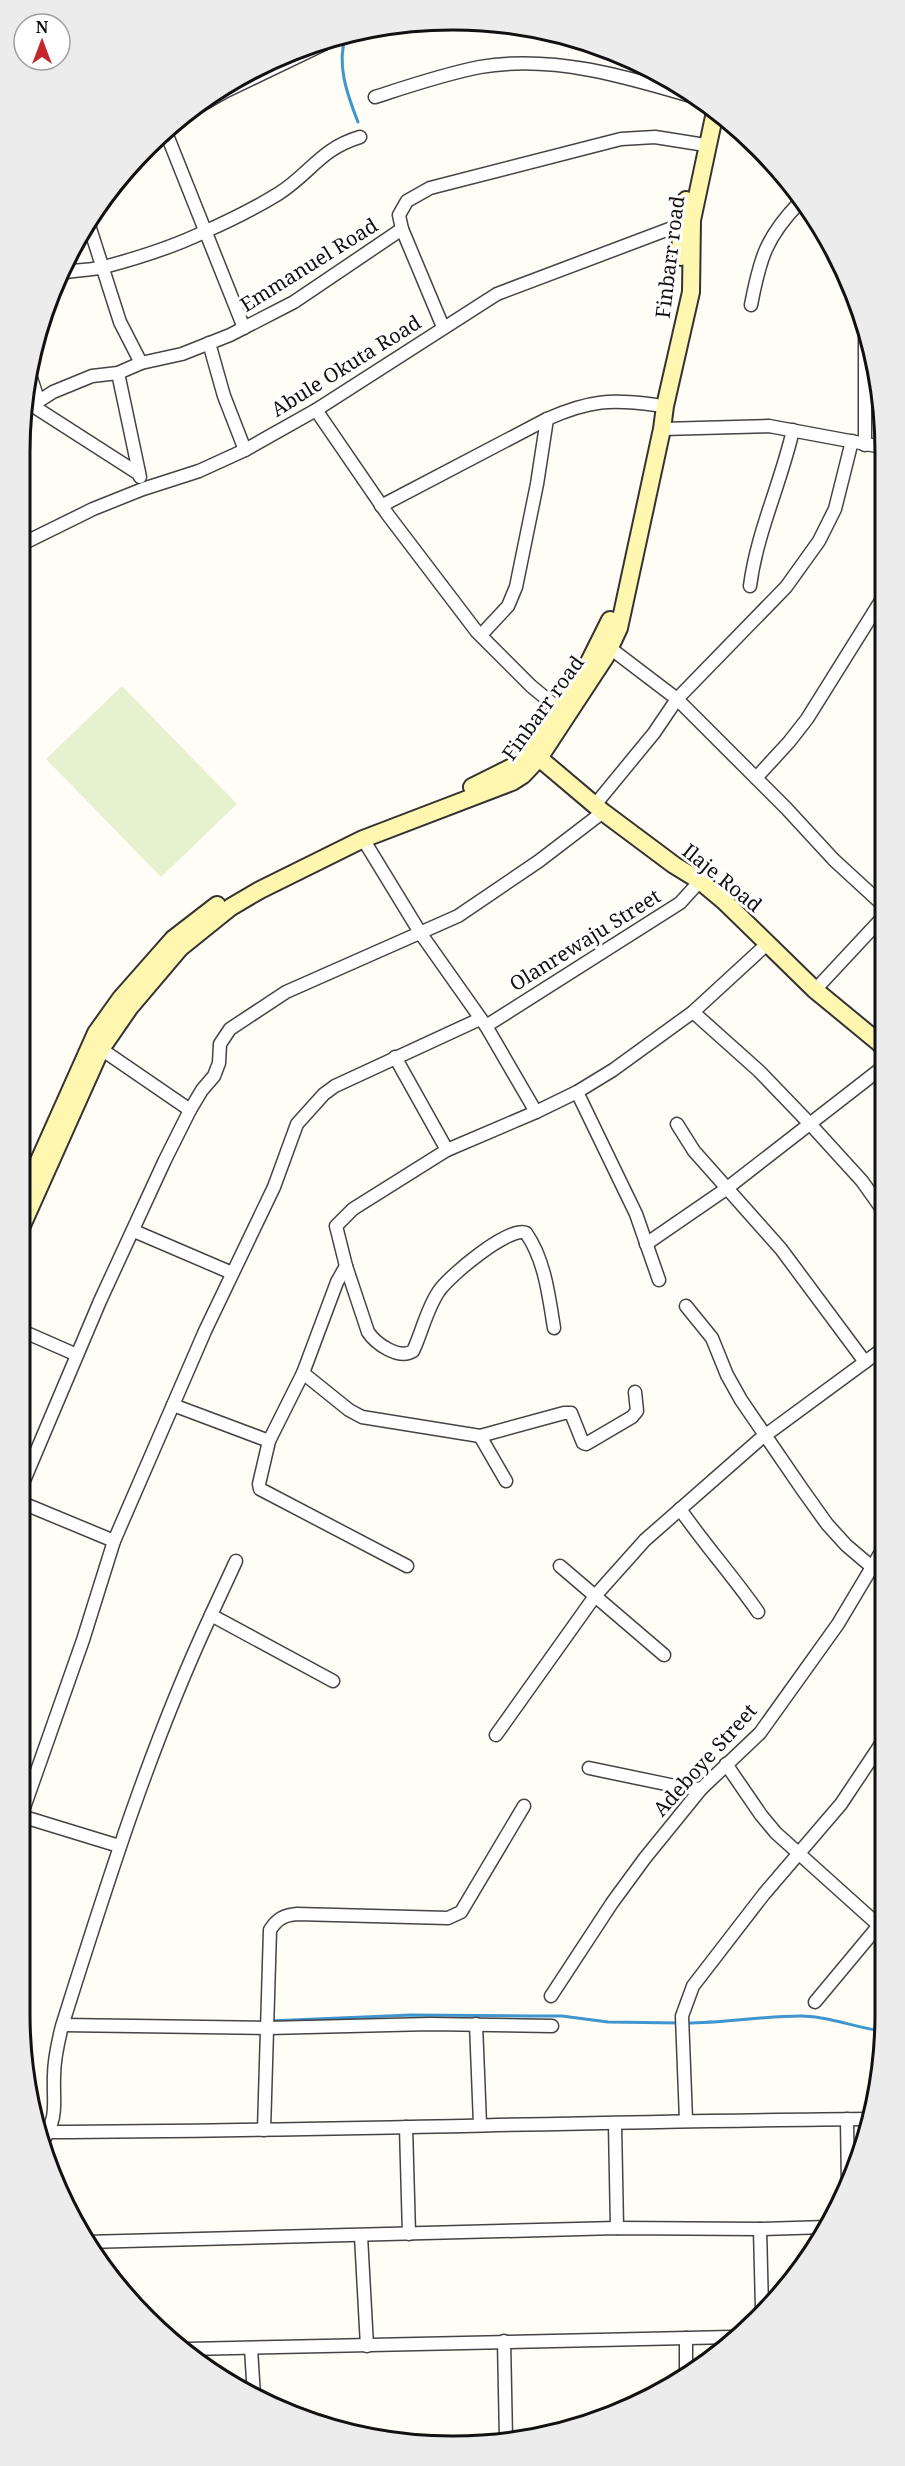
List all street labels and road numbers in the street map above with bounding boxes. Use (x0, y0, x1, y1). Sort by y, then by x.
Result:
street label: Finbarr road (649, 194, 690, 320)
street label: Emmanuel Road (235, 211, 383, 318)
street label: Abule Okuta Road (266, 309, 426, 423)
street label: Finbarr road (495, 650, 590, 765)
street label: Ilaje Road (677, 837, 768, 918)
street label: Olanrewaju Street (504, 882, 665, 997)
street label: Adeboye Street (647, 1697, 763, 1822)

